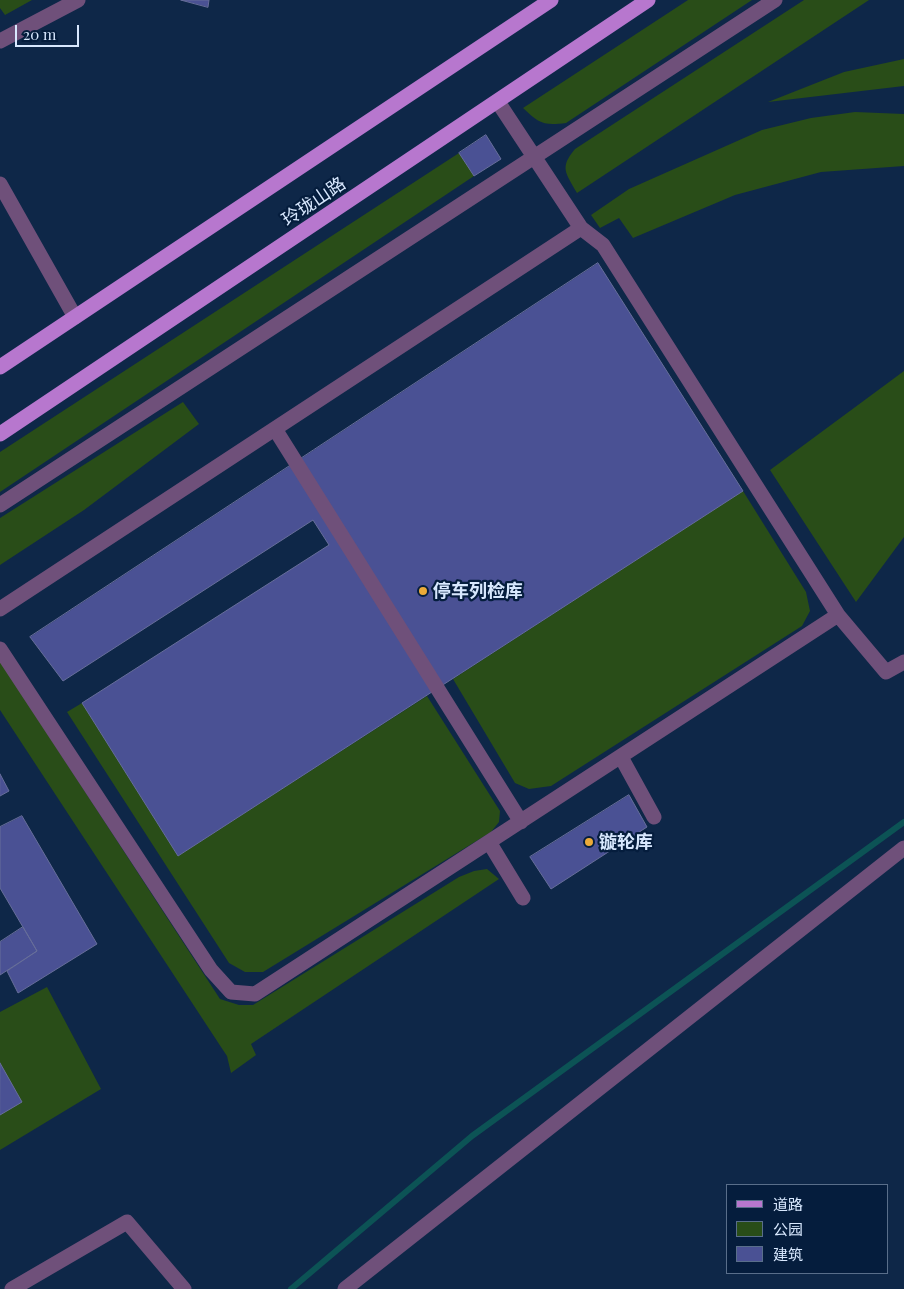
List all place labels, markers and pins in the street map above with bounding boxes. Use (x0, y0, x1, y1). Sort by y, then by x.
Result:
place label: 停车列检库 (433, 580, 523, 602)
marker: 停车列检库 (417, 585, 429, 597)
place label: 镟轮库 (599, 831, 653, 853)
marker: 镟轮库 (583, 836, 595, 848)

